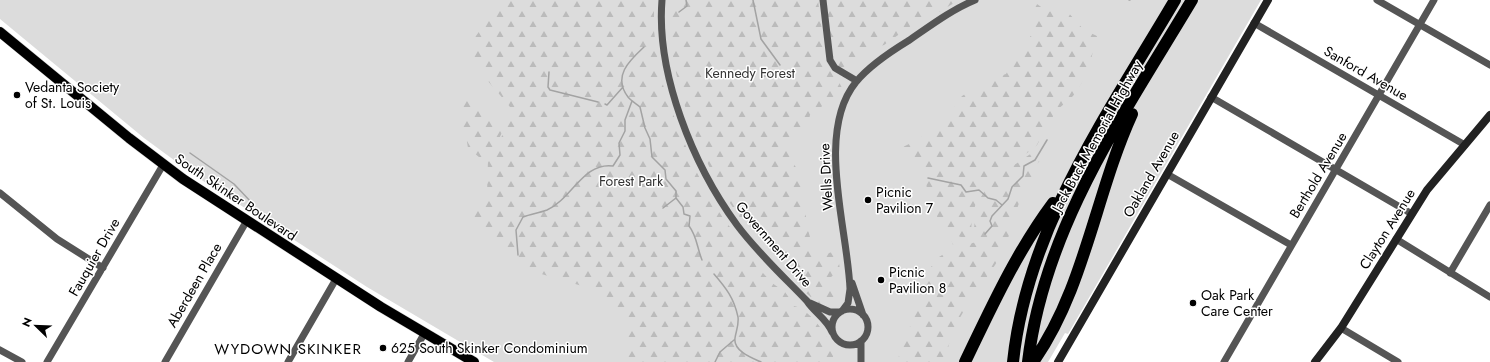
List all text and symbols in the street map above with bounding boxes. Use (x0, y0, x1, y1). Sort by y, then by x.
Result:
street label: Sanford Avenue (1320, 41, 1412, 105)
street label: Jack Buck Memorial Highway (1046, 56, 1147, 217)
park label: Kennedy Forest (705, 63, 796, 83)
place label: Vedanta Society of St. Louis (25, 77, 120, 113)
marker: Vedanta Society of St. Louis (12, 90, 22, 100)
street label: Oakland Avenue (1118, 127, 1184, 221)
street label: Berthold Avenue (1284, 128, 1352, 222)
street label: Wells Drive (814, 143, 838, 211)
street label: South Skinker Boulevard (171, 149, 301, 245)
park label: Forest Park (599, 171, 664, 191)
place label: Picnic Pavilion 7 (876, 182, 934, 218)
street label: Clayton Avenue (1354, 185, 1420, 273)
marker: Picnic Pavilion 7 (863, 195, 873, 205)
street label: Government Drive (731, 197, 817, 291)
street label: Fauquier Drive (64, 214, 124, 300)
street label: Aberdeen Place (162, 239, 226, 331)
place label: Picnic Pavilion 8 (889, 262, 946, 298)
marker: Picnic Pavilion 8 (876, 275, 886, 285)
place label: Oak Park Care Center (1201, 285, 1273, 321)
marker: Oak Park Care Center (1188, 298, 1198, 308)
north arrow (16, 306, 56, 346)
text: N (18, 315, 36, 329)
district label: WYDOWN SKINKER (214, 338, 362, 360)
place label: 625 South Skinker Condominium (391, 338, 588, 358)
marker: 625 South Skinker Condominium (378, 343, 388, 353)

